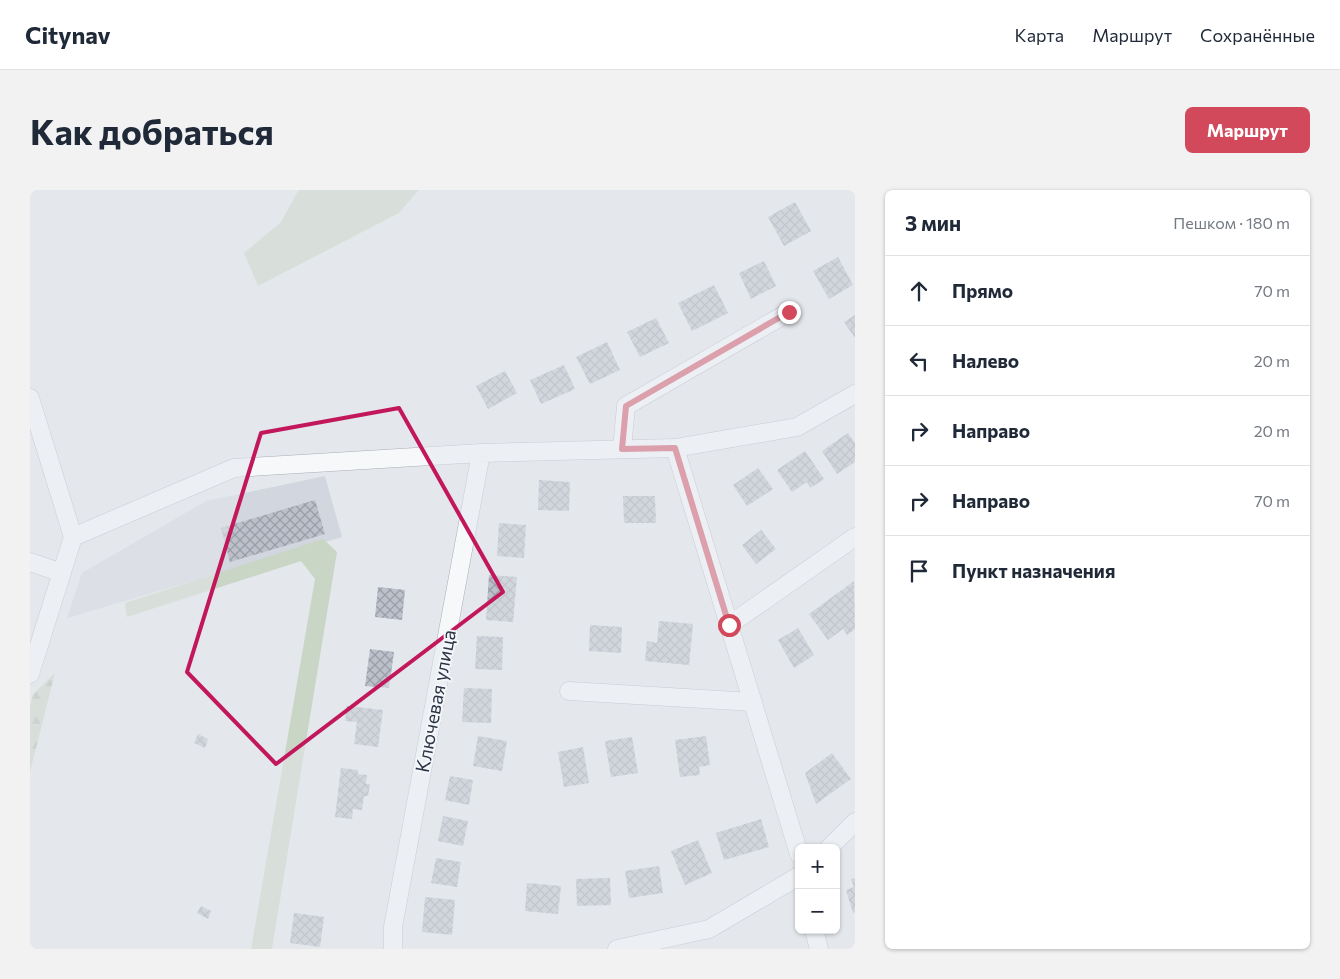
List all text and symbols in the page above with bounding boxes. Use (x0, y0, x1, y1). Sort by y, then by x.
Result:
text: Citynav (25, 20, 111, 49)
text: Карта (1015, 24, 1064, 46)
text: Маршрут (1092, 24, 1172, 46)
text: Сохранённые (1200, 24, 1315, 46)
button: Маршрут (1185, 107, 1310, 153)
text: Как добраться (30, 109, 274, 152)
text: 3 мин (905, 210, 961, 235)
text: Пешком · 180 m (1173, 213, 1290, 232)
icon: ahead (905, 277, 933, 305)
text: Прямо (952, 279, 1013, 302)
text: 70 m (1254, 281, 1290, 300)
route end (778, 301, 801, 324)
icon: left (905, 347, 933, 375)
text: Налево (952, 349, 1019, 372)
text: 20 m (1254, 351, 1290, 370)
icon: right (905, 417, 933, 445)
text: Направо (952, 419, 1030, 442)
text: 20 m (1254, 421, 1290, 440)
icon: right (905, 487, 933, 515)
text: Направо (952, 489, 1030, 512)
text: 70 m (1254, 491, 1290, 510)
icon: arrive (905, 557, 933, 585)
text: Пункт назначения (952, 559, 1115, 582)
route start (718, 614, 741, 637)
street label: Ключевая улица (410, 628, 460, 774)
map controls (795, 844, 840, 934)
button: + (795, 844, 840, 889)
button: − (795, 889, 840, 934)

